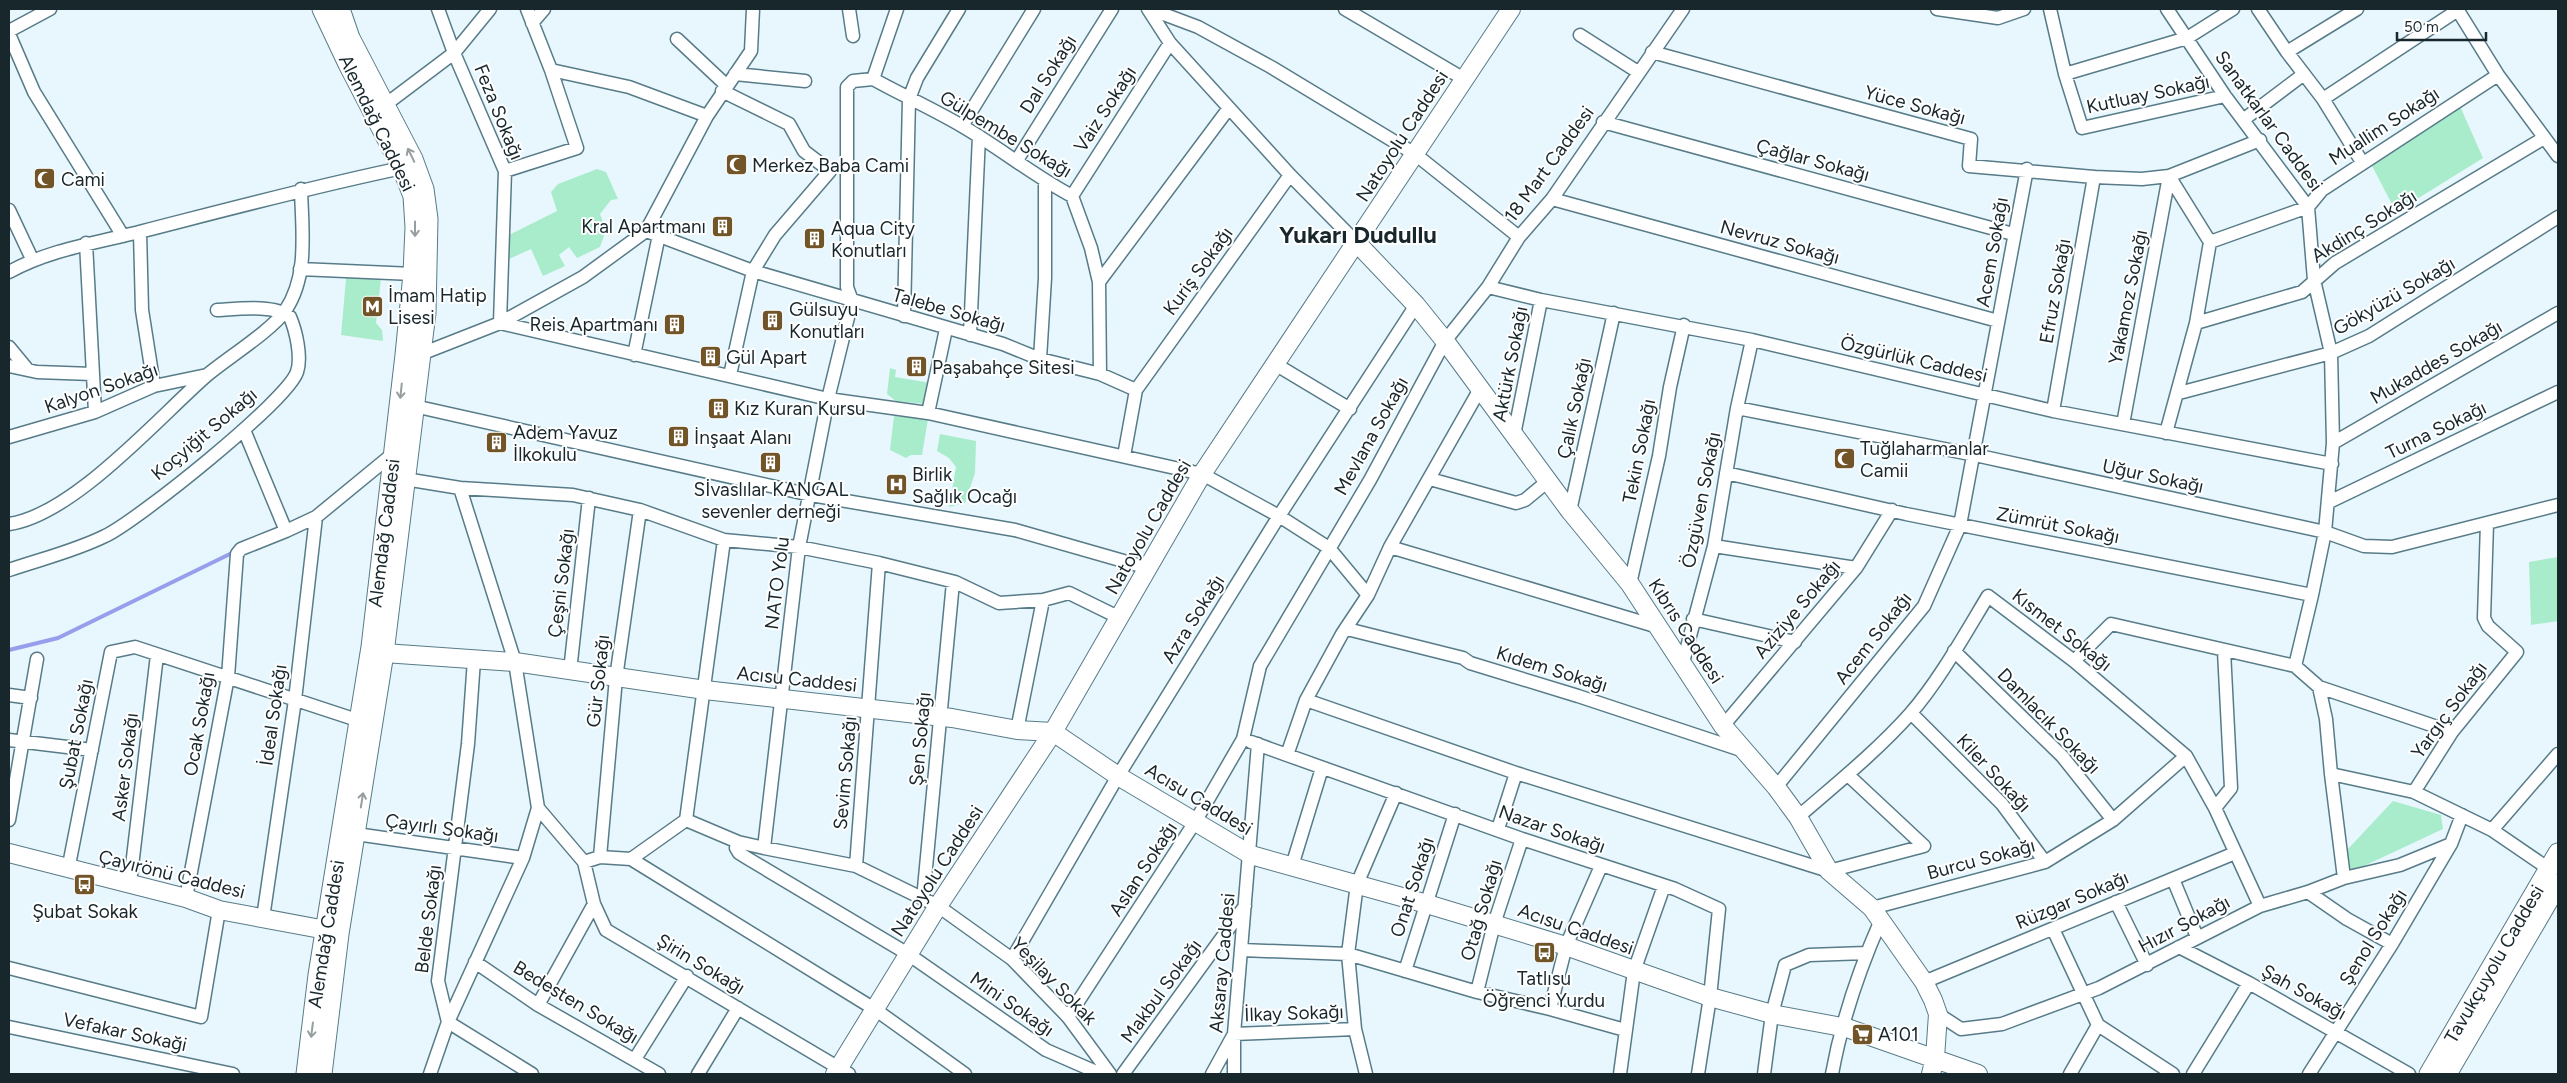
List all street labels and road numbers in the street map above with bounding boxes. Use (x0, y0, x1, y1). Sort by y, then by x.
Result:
street label: Dal Sokağı (1015, 30, 1081, 118)
street label: Sanatkarlar Caddesi (2210, 46, 2328, 196)
street label: Alemdağ Caddesi (334, 51, 420, 195)
street label: Feza Sokağı (469, 61, 529, 163)
street label: Vaiz Sokağı (1069, 62, 1141, 156)
street label: Natoyolu Caddesi (1351, 66, 1453, 206)
street label: Kutluay Sokağı (2084, 70, 2212, 118)
street label: Yüce Sokağı (1862, 80, 1968, 130)
street label: Muallim Sokağı (2325, 82, 2443, 170)
street label: Gülpembe Sokağı (936, 85, 1076, 183)
street label: 18 Mart Caddesi (1499, 102, 1599, 226)
street label: Çağlar Sokağı (1754, 134, 1872, 186)
street label: Akdinç Sokağı (2307, 184, 2421, 268)
street label: Acem Sokağı (1971, 195, 2013, 309)
street label: Nevruz Sokağı (1718, 215, 1842, 269)
street label: Kuriş Sokağı (1158, 222, 1238, 320)
street label: Yakamoz Sokağı (2104, 228, 2152, 366)
street label: Efruz Sokağı (2034, 237, 2076, 345)
street label: Gökyüzü Sokağı (2329, 252, 2459, 340)
street label: Talebe Sokağı (890, 283, 1008, 337)
street label: Aktürk Sokağı (1488, 304, 1532, 424)
street label: Mukaddes Sokağı (2366, 315, 2506, 409)
street label: Özgürlük Caddesi (1838, 331, 1990, 387)
street label: Çalık Sokağı (1552, 355, 1596, 461)
street label: Kalyon Sokağı (41, 358, 161, 418)
street label: Mevlana Sokağı (1329, 373, 1413, 499)
street label: Koçyiğit Sokağı (146, 383, 262, 485)
street label: Turna Sokağı (2382, 396, 2490, 464)
street label: Tekin Sokağı (1618, 397, 1660, 505)
street label: Özgüven Sokağı (1677, 430, 1725, 570)
street label: Uğur Sokağı (2100, 454, 2206, 498)
street label: Natoyolu Caddesi (1100, 455, 1196, 599)
street label: Alemdağ Caddesi (363, 457, 405, 609)
street label: Zümrüt Sokağı (1995, 502, 2121, 548)
street label: Çeşni Sokağı (543, 527, 579, 639)
street label: NATO Yolu (760, 535, 794, 631)
street label: Aziziye Sokağı (1749, 555, 1845, 663)
street label: Azra Sokağı (1157, 571, 1229, 667)
street label: Kıbrıs Caddesi (1643, 574, 1729, 688)
street label: Kısmet Sokağı (2008, 584, 2116, 676)
street label: Acem Sokağı (1830, 587, 1916, 689)
street label: Gür Sokağı (582, 633, 614, 729)
street label: Kıdem Sokağı (1493, 641, 1611, 697)
street label: Yargıç Sokağı (2406, 657, 2492, 763)
street label: Acısu Caddesi (736, 661, 858, 697)
street label: İdeal Sokağı (255, 663, 291, 767)
street label: Damlacık Sokağı (1993, 663, 2105, 779)
street label: Ocak Sokağı (179, 670, 219, 778)
street label: Şubat Sokağı (54, 677, 98, 791)
street label: Şen Sokağı (904, 691, 936, 787)
street label: Asker Sokağı (107, 711, 143, 823)
street label: Sevim Sokağı (829, 715, 861, 831)
street label: Kiler Sokağı (1952, 729, 2036, 817)
street label: Acısu Caddesi (1141, 758, 1257, 840)
street label: Nazar Sokağı (1496, 800, 1608, 858)
street label: Natoyolu Caddesi (886, 801, 988, 941)
street label: Çayırlı Sokağı (384, 809, 500, 847)
street label: Aslan Sokağı (1104, 818, 1182, 920)
street label: Onat Sokağı (1385, 834, 1439, 940)
street label: Burcu Sokağı (1924, 834, 2038, 884)
street label: Çayırönü Caddesi (96, 845, 248, 903)
street label: Otağ Sokağı (1456, 857, 1506, 963)
street label: Alemdağ Caddesi (303, 858, 349, 1010)
street label: Belde Sokağı (410, 863, 446, 975)
street label: Rüzgar Sokağı (2012, 866, 2132, 934)
street label: Tavukçuyolu Caddesi (2439, 881, 2549, 1047)
street label: Şenol Sokağı (2334, 884, 2412, 990)
street label: Hızır Sokağı (2134, 890, 2234, 958)
street label: Aksaray Caddesi (1204, 892, 1240, 1034)
street label: Acısu Caddesi (1515, 898, 1637, 960)
street label: Şirin Sokağı (653, 929, 749, 999)
street label: Yeşilay Sokak (1006, 932, 1102, 1030)
street label: Makbul Sokağı (1116, 935, 1206, 1047)
street label: Bedesten Sokağı (509, 956, 643, 1048)
street label: Şah Sokağı (2257, 959, 2351, 1025)
street label: Mini Sokağı (966, 967, 1058, 1041)
street label: İlkay Sokağı (1244, 1000, 1344, 1026)
street label: Vefakar Sokaği (61, 1008, 189, 1056)

